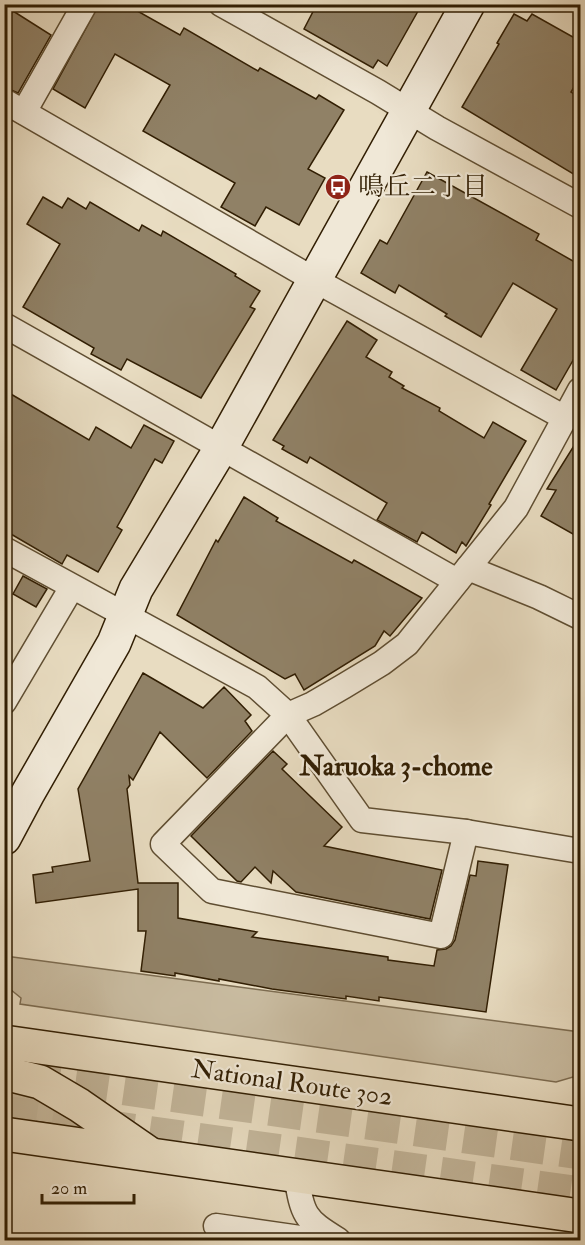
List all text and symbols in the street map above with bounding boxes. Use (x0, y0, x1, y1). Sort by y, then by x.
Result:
place label: 鳴丘二丁目 (358, 171, 488, 203)
bus stop icon: 鳴丘二丁目 (323, 172, 353, 202)
district label: Naruoka 3-chome (299, 750, 493, 783)
street label: National Route 302 (189, 1053, 395, 1113)
scale bar (42, 1167, 134, 1205)
text: 20 m (51, 1177, 87, 1200)

